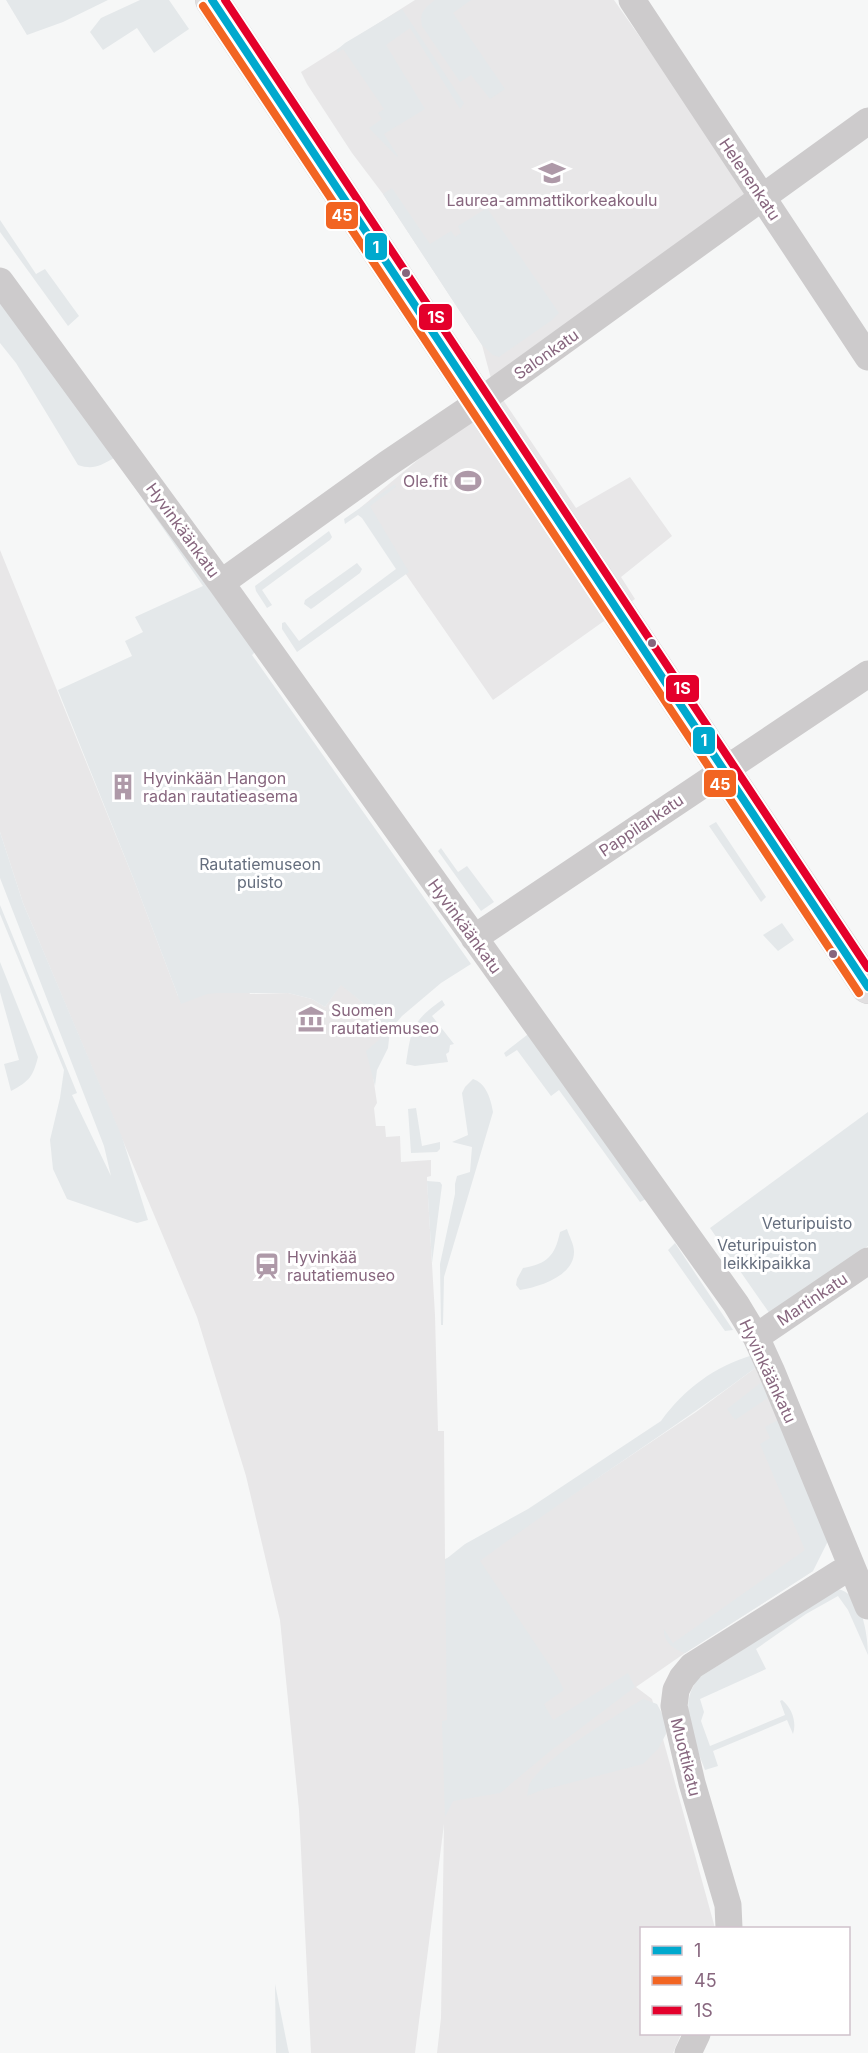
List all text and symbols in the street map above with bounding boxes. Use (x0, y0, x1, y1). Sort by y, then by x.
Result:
street label: Helenenkatu (715, 134, 785, 224)
school or university icon: Laurea-ammattikorkeakoulu (537, 158, 567, 188)
place label: Laurea-ammattikorkeakoulu (446, 190, 658, 210)
line badge: 45 (325, 201, 359, 230)
text: 45 (331, 205, 353, 225)
line badge: 1 (364, 232, 388, 261)
text: 1 (373, 237, 379, 257)
unlabelled marker (400, 267, 412, 279)
line badge: 1S (418, 303, 453, 331)
text: 1S (427, 307, 445, 327)
street label: Salonkatu (510, 324, 582, 384)
sports icon: Ole.fit (453, 466, 483, 496)
place label: Ole.fit (403, 471, 448, 491)
street label: Hyvinkäänkatu (142, 479, 224, 581)
unlabelled marker (646, 637, 658, 649)
line badge: 1S (665, 674, 700, 703)
text: 1S (673, 678, 691, 698)
line badge: 1 (692, 726, 716, 755)
text: 1 (701, 730, 707, 750)
place label: Hyvinkään Hangon radan rautatieasema (143, 768, 298, 806)
line badge: 45 (703, 769, 737, 798)
building icon: Hyvinkään Hangon radan rautatieasema (108, 772, 138, 802)
text: 45 (709, 774, 731, 794)
street label: Pappilankatu (595, 789, 687, 861)
park label: Rautatiemuseon puisto (199, 854, 321, 892)
street label: Hyvinkäänkatu (424, 875, 506, 977)
unlabelled marker (827, 948, 839, 960)
place label: Suomen rautatiemuseo (331, 1000, 439, 1038)
museum icon: Suomen rautatiemuseo (296, 1004, 326, 1034)
park label: Veturipuisto (762, 1213, 852, 1233)
park label: Veturipuiston leikkipaikka (717, 1235, 817, 1273)
place label: Hyvinkää rautatiemuseo (287, 1247, 395, 1285)
station icon: Hyvinkää rautatiemuseo (252, 1251, 282, 1281)
street label: Martinkatu (773, 1268, 851, 1330)
street label: Hyvinkäänkatu (735, 1316, 801, 1426)
street label: Muottikatu (667, 1716, 705, 1798)
legend (640, 1927, 850, 2035)
text: 1 (694, 1940, 701, 1961)
text: 45 (694, 1970, 717, 1991)
text: 1S (694, 2000, 713, 2021)

